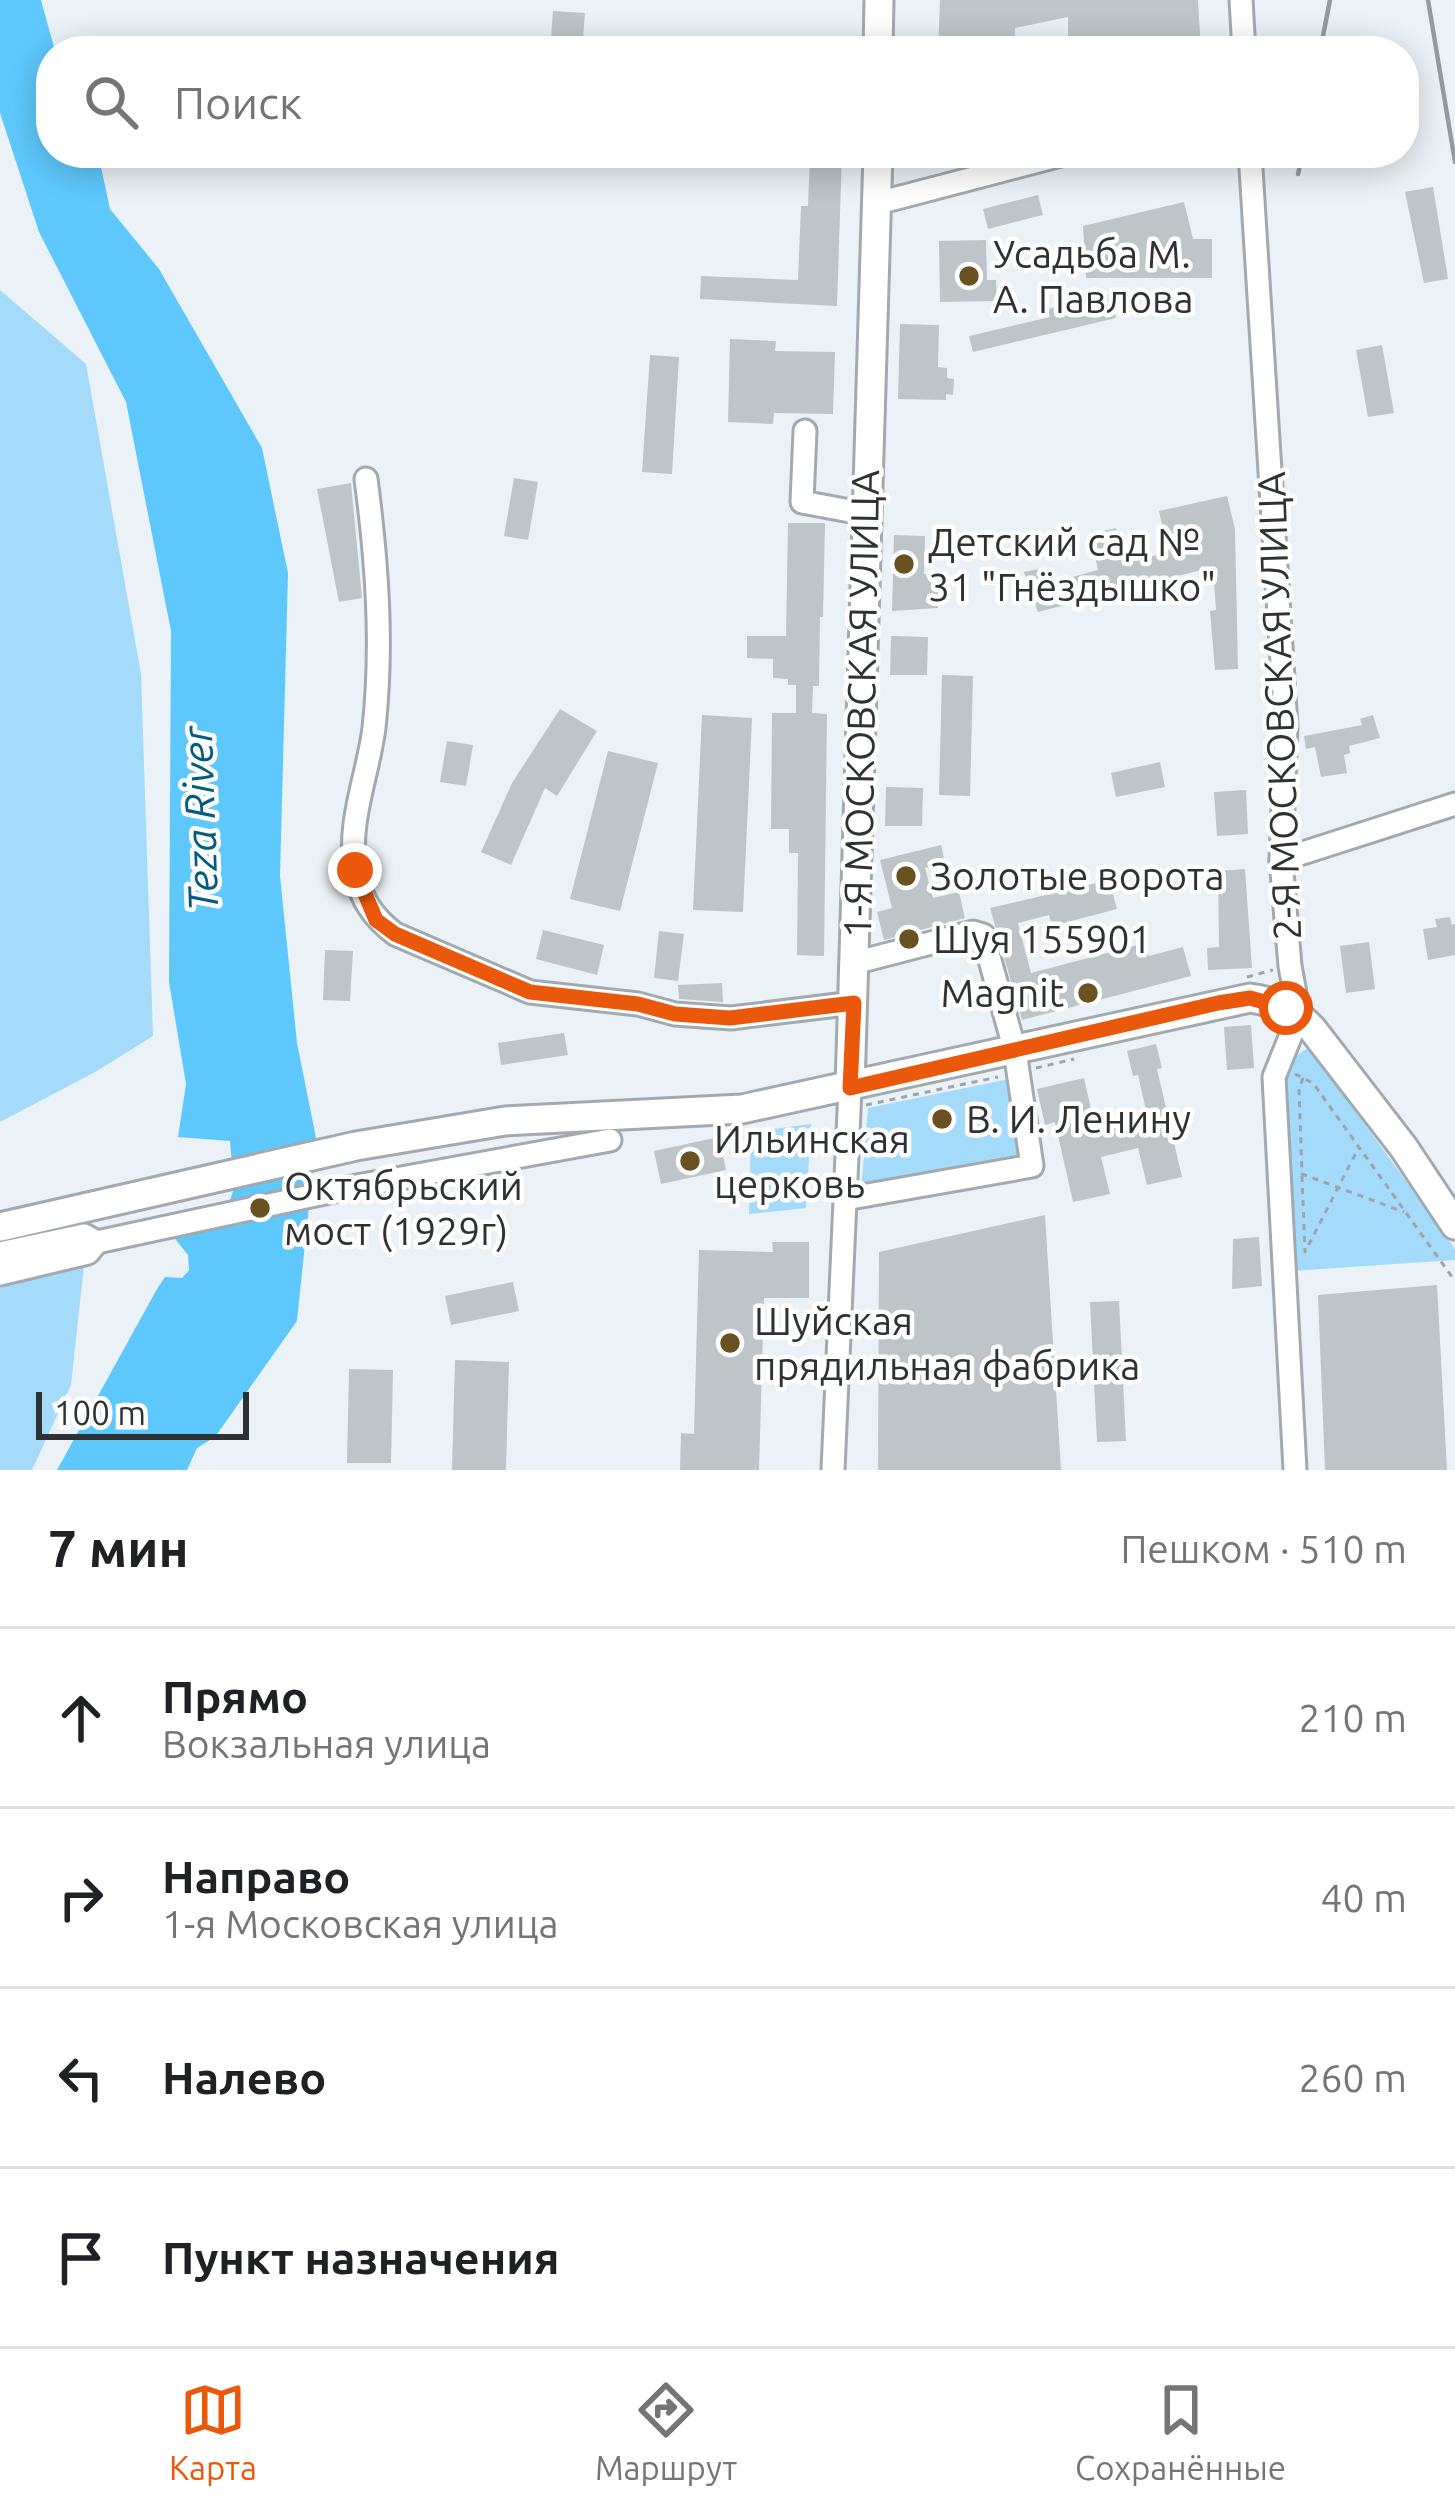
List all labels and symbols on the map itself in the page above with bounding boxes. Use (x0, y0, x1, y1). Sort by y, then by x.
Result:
place label: Усадьба М. А. Павлова (993, 232, 1194, 320)
marker: Усадьба М. А. Павлова (956, 263, 982, 289)
street label: 1-Я МОСКОВСКАЯ УЛИЦА (835, 469, 886, 939)
street label: 2-Я МОСКОВСКАЯ УЛИЦА (1249, 471, 1308, 941)
place label: Детский сад № 31 "Гнёздышко" (928, 520, 1216, 608)
marker: Детский сад № 31 "Гнёздышко" (891, 551, 917, 577)
water label: Teza River (173, 723, 226, 913)
route end (328, 843, 382, 897)
place label: Золотые ворота (930, 854, 1224, 897)
marker: Золотые ворота (893, 863, 919, 889)
place label: Шуя 155901 (933, 917, 1152, 960)
marker: Шуя 155901 (896, 926, 922, 952)
place label: Magnit (941, 971, 1064, 1014)
marker: Magnit (1075, 980, 1101, 1006)
route start (1259, 981, 1313, 1035)
place label: В. И. Ленину (966, 1097, 1191, 1140)
marker: В. И. Ленину (929, 1106, 955, 1132)
place label: Ильинская церковь (714, 1117, 910, 1205)
marker: Ильинская церковь (677, 1148, 703, 1174)
place label: Октябрьский мост (1929г) (284, 1164, 523, 1253)
marker: Октябрьский мост (1929г) (247, 1195, 273, 1221)
place label: Шуйская прядильная фабрика (754, 1299, 1140, 1387)
marker: Шуйская прядильная фабрика (717, 1330, 743, 1356)
scale bar (36, 1386, 249, 1439)

